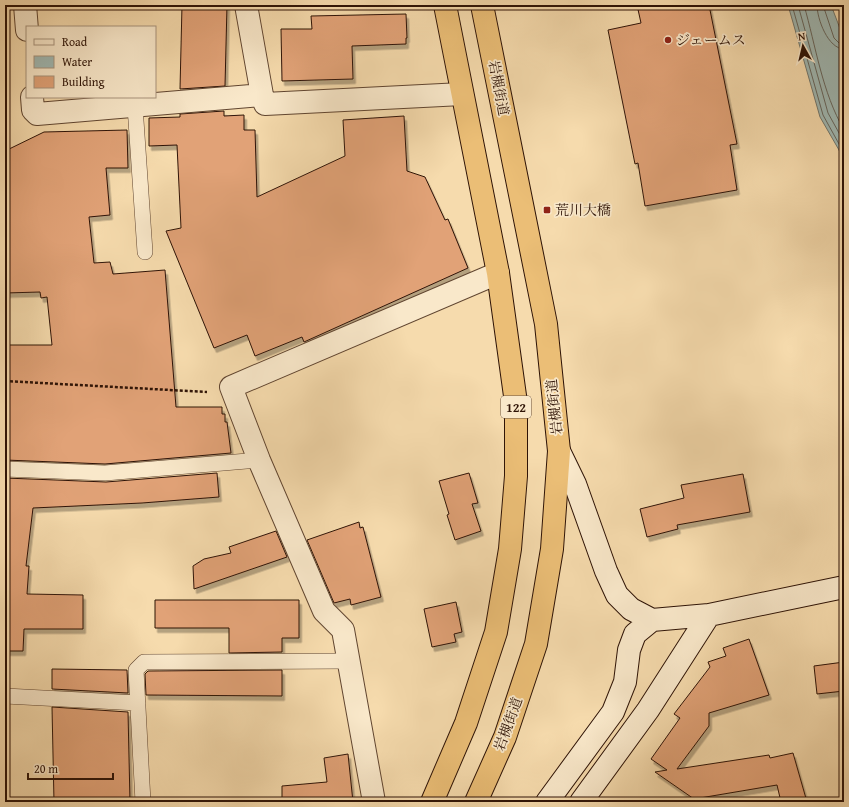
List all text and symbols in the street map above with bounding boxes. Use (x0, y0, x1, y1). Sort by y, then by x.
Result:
legend (26, 26, 156, 98)
north arrow (783, 26, 823, 66)
text: N (797, 28, 807, 45)
place label: ジェームス (676, 30, 746, 50)
text: Road (62, 33, 88, 50)
marker: ジェームス (663, 35, 673, 45)
text: Water (62, 53, 92, 70)
street label: 岩槻街道 (484, 59, 514, 117)
text: Building (62, 73, 105, 90)
place label: 荒川大橋 (555, 200, 611, 220)
marker: 荒川大橋 (542, 205, 552, 215)
street label: 岩槻街道 (541, 378, 567, 436)
road number: 122 (501, 396, 531, 418)
street label: 岩槻街道 (489, 694, 527, 754)
scale bar (28, 755, 113, 781)
text: 20 m (34, 760, 58, 777)

